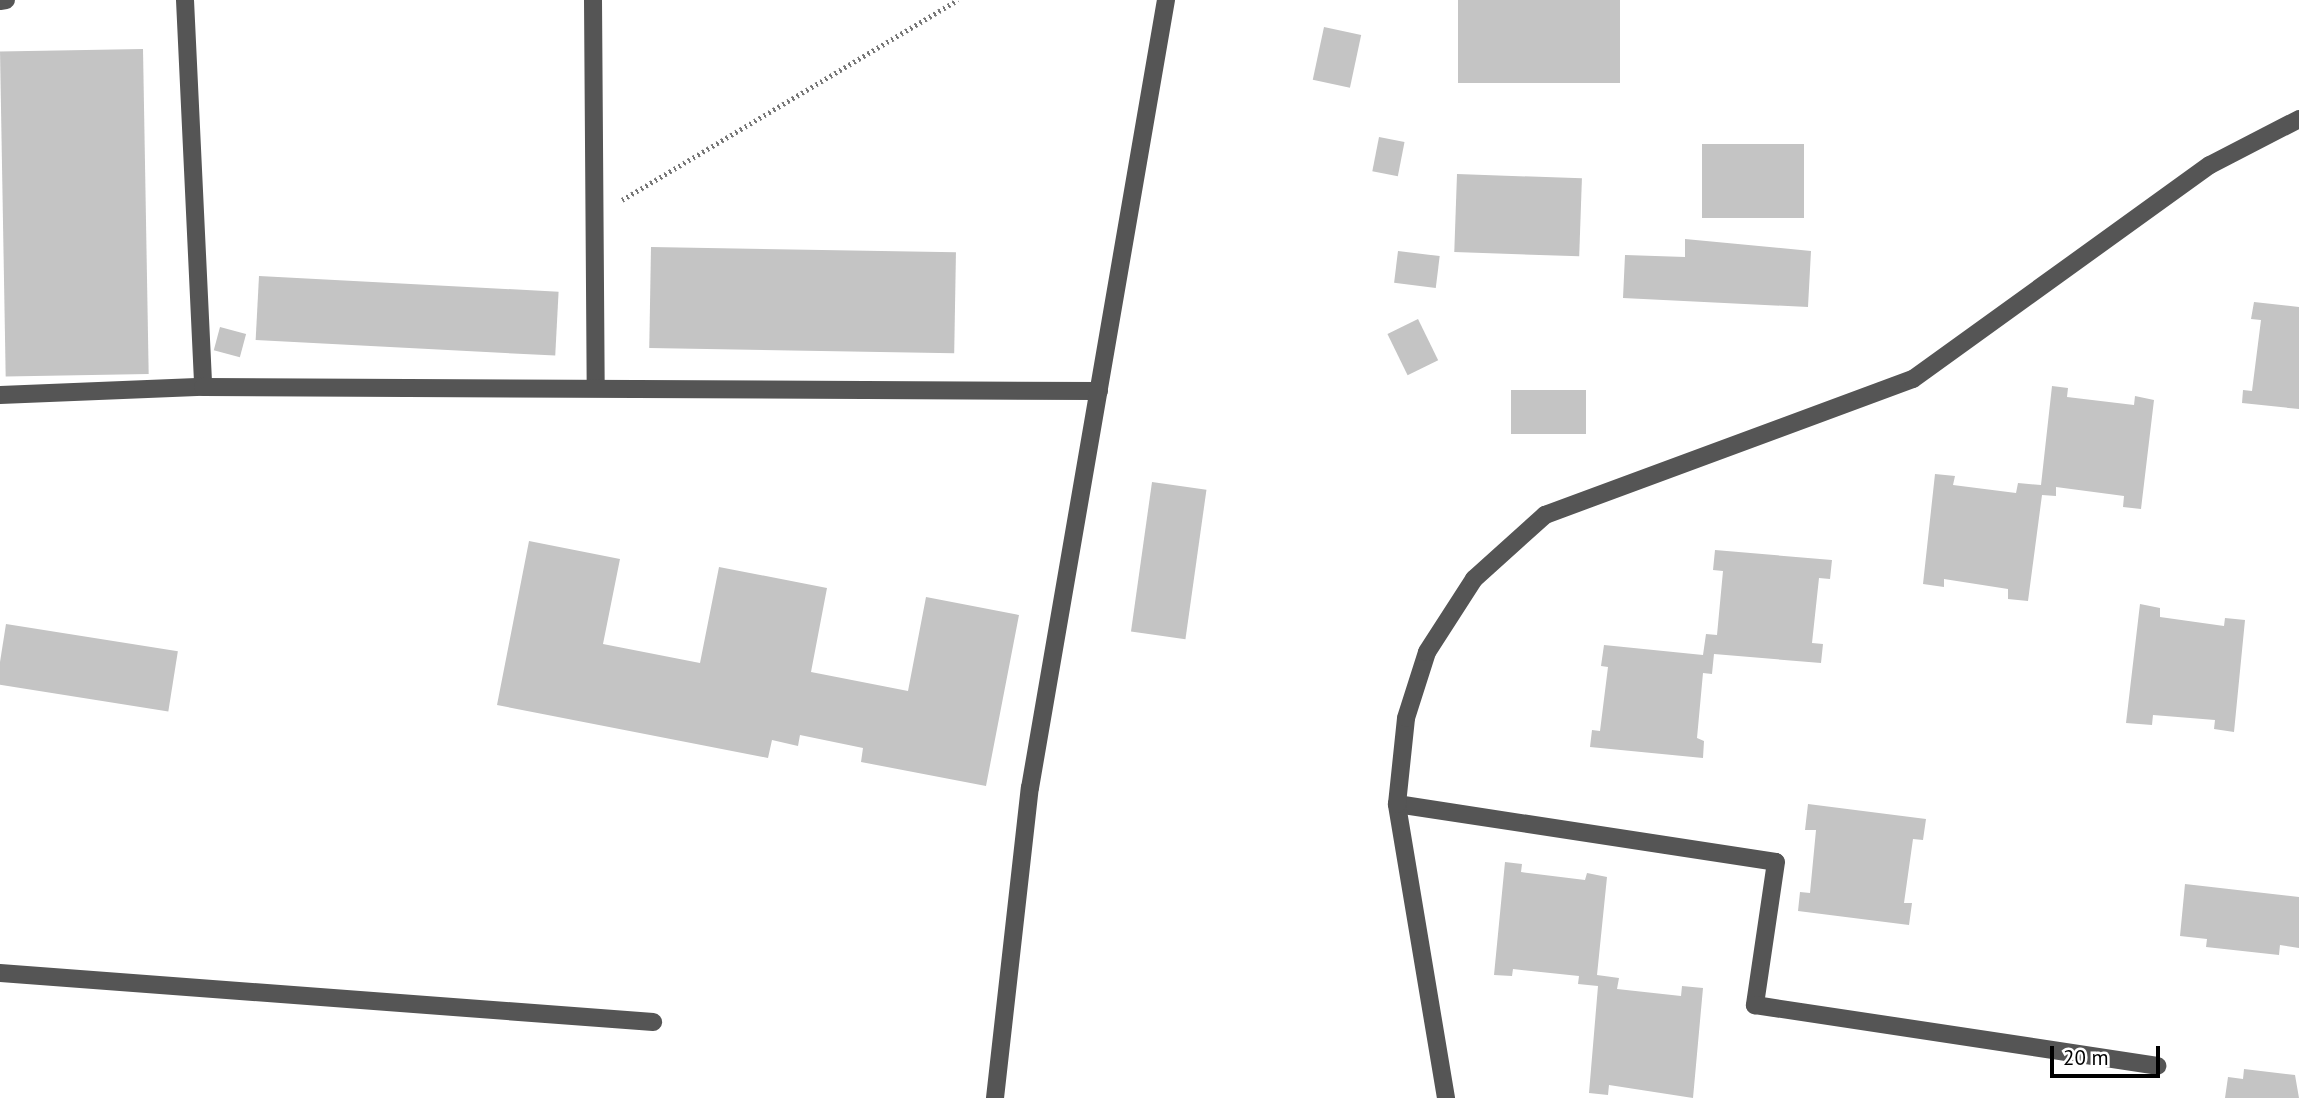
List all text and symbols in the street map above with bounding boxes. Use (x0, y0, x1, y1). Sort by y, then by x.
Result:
scale bar (2054, 1032, 2164, 1076)
text: 20 m (2063, 1044, 2109, 1071)

